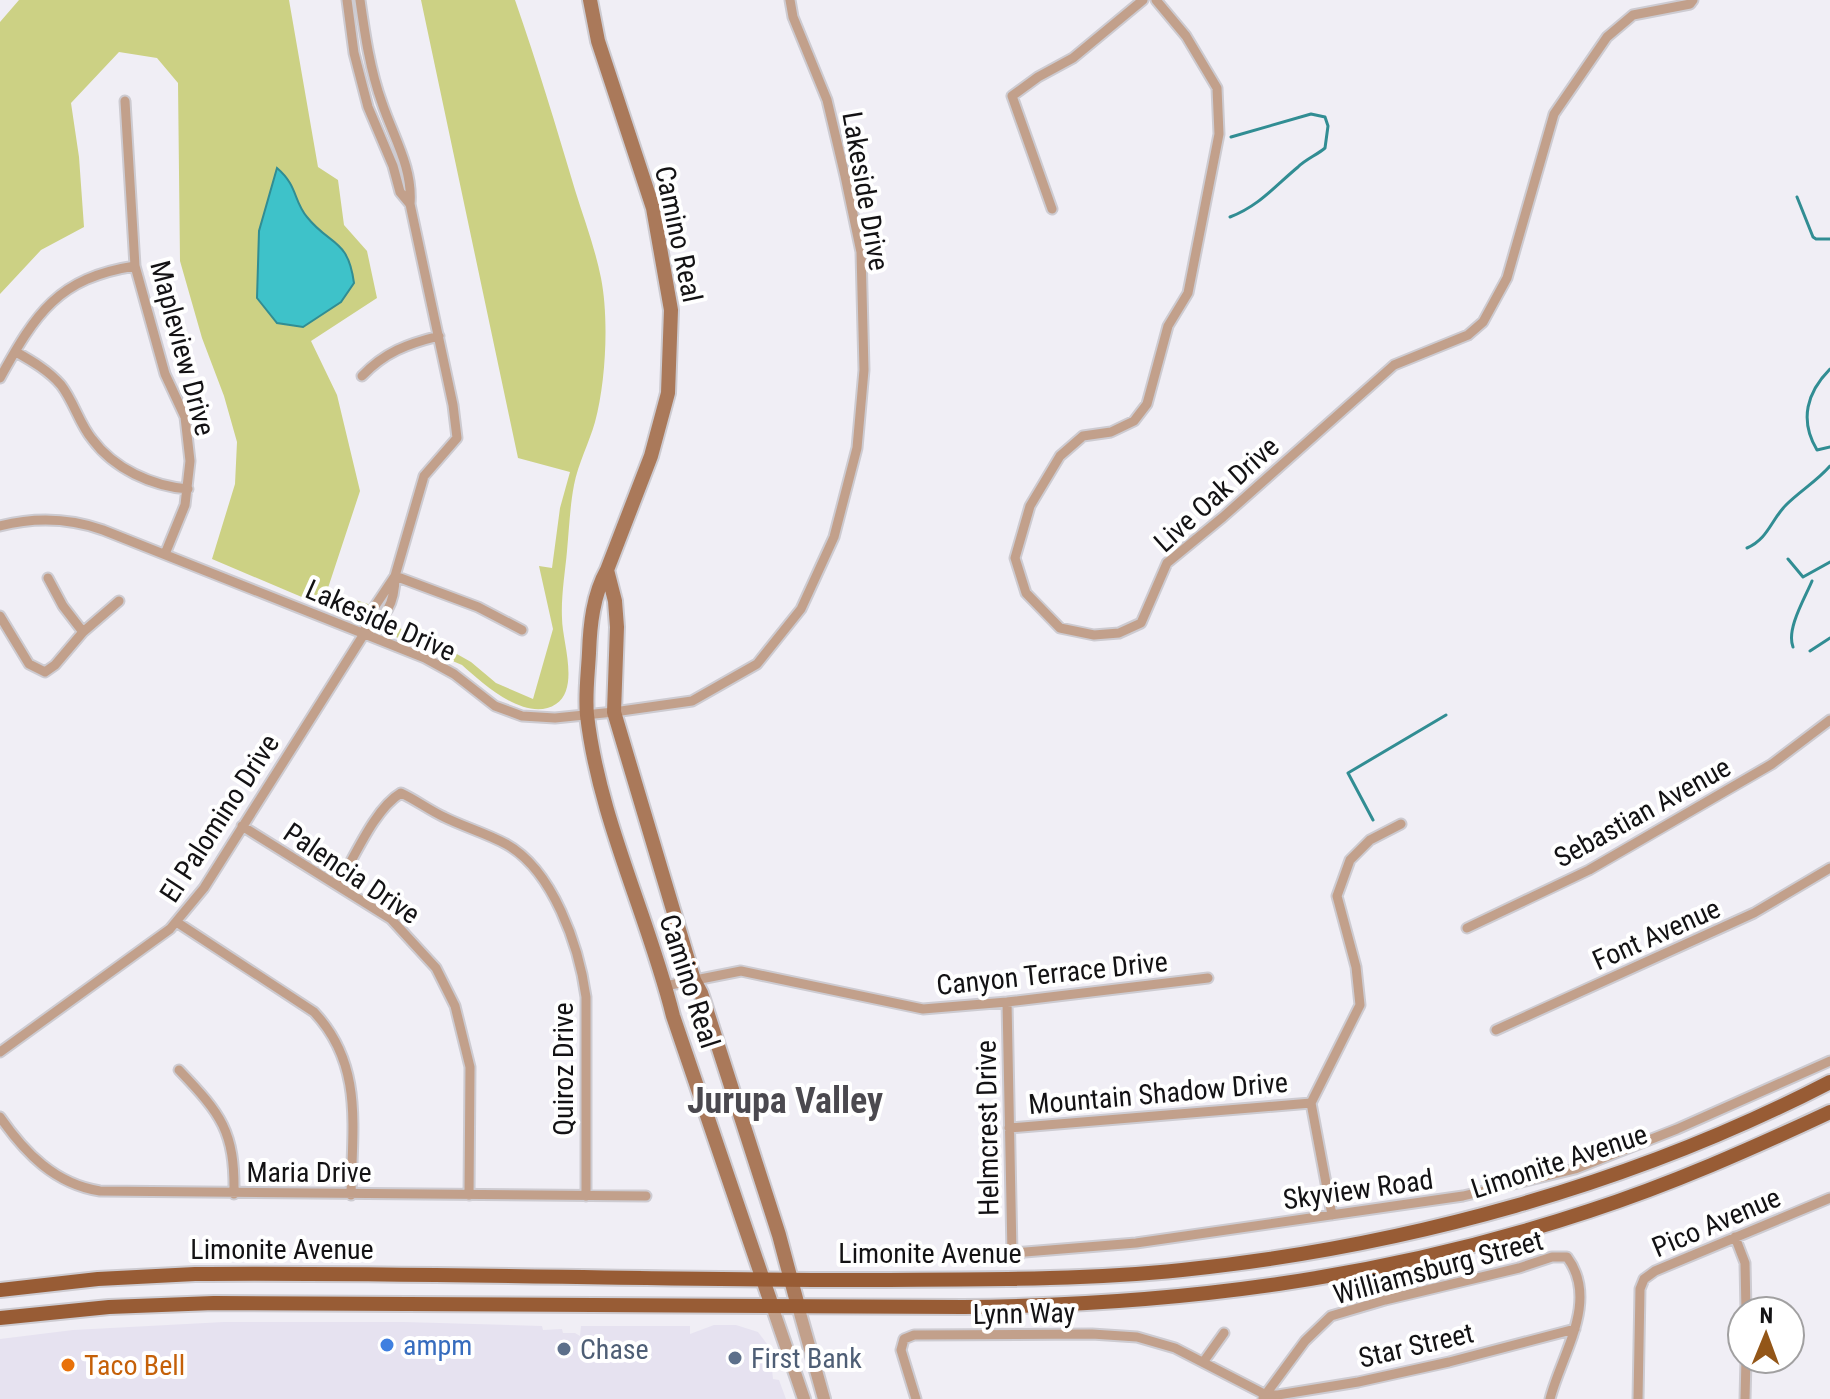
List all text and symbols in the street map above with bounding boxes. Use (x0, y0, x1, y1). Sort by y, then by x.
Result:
street label: Lakeside Drive (835, 109, 896, 273)
street label: Camino Real (648, 163, 709, 305)
street label: Mapleview Drive (143, 257, 222, 439)
street label: Live Oak Drive (1147, 430, 1285, 559)
street label: Lakeside Drive (301, 573, 461, 668)
street label: El Palomino Drive (153, 728, 286, 908)
street label: Sebastian Avenue (1548, 750, 1736, 874)
street label: Palencia Drive (277, 816, 426, 931)
street label: Font Avenue (1587, 892, 1725, 977)
street label: Camino Real (652, 910, 727, 1052)
street label: Canyon Terrace Drive (935, 945, 1169, 1002)
street label: Quiroz Drive (547, 1002, 580, 1136)
street label: Helmcrest Drive (969, 1040, 1006, 1216)
street label: Mountain Shadow Drive (1027, 1066, 1289, 1121)
district label: Jurupa Valley (687, 1080, 883, 1122)
street label: Limonite Avenue (1467, 1117, 1651, 1205)
street label: Maria Drive (246, 1156, 372, 1189)
street label: Skyview Road (1281, 1163, 1435, 1216)
street label: Pico Avenue (1647, 1181, 1785, 1264)
street label: Williamsburg Street (1330, 1224, 1547, 1311)
street label: Limonite Avenue (190, 1233, 374, 1266)
street label: Limonite Avenue (838, 1237, 1022, 1270)
north arrow (1726, 1295, 1806, 1375)
street label: Lynn Way (972, 1296, 1076, 1331)
text: N (1759, 1303, 1773, 1328)
street label: Star Street (1355, 1316, 1477, 1375)
place label: ampm (403, 1329, 472, 1362)
place label: Chase (580, 1333, 649, 1366)
marker: ampm (378, 1336, 396, 1354)
marker: Chase (555, 1340, 573, 1358)
place label: First Bank (751, 1342, 862, 1375)
place label: Taco Bell (84, 1349, 185, 1382)
marker: First Bank (726, 1349, 744, 1367)
marker: Taco Bell (59, 1356, 77, 1374)

